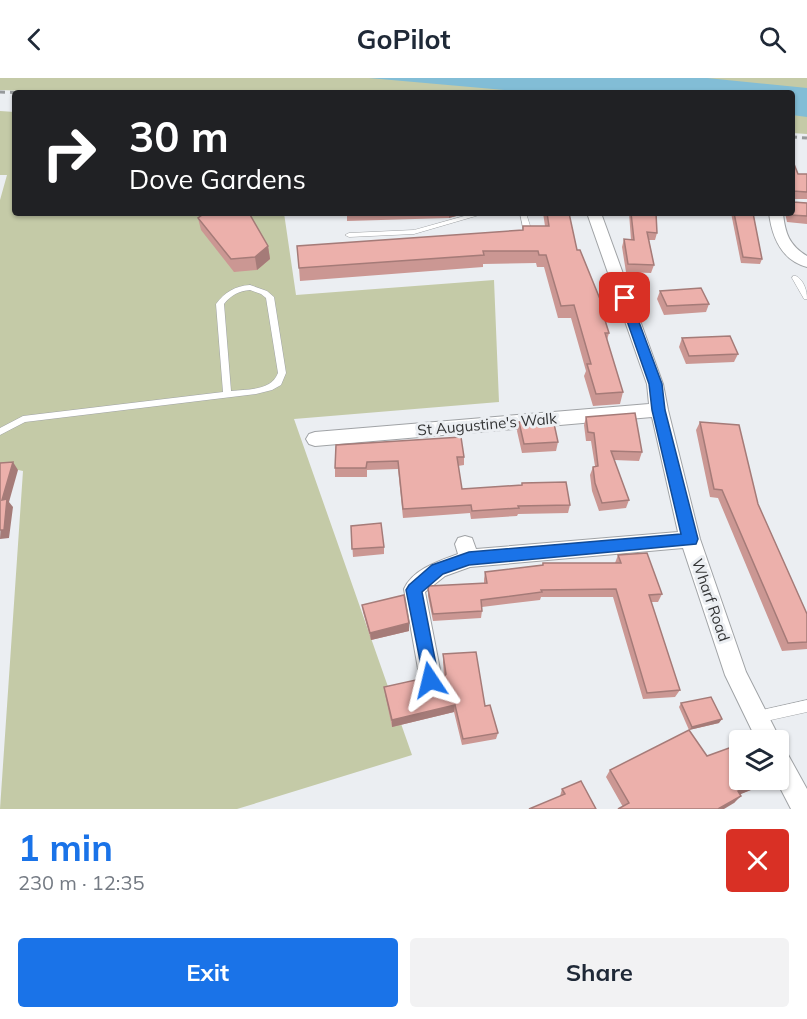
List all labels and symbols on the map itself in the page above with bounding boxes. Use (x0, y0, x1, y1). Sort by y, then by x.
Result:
pin (599, 272, 650, 323)
street label: St Augustine's Walk (417, 408, 558, 440)
street label: Wharf Road (688, 556, 734, 644)
position arrow (398, 648, 462, 712)

